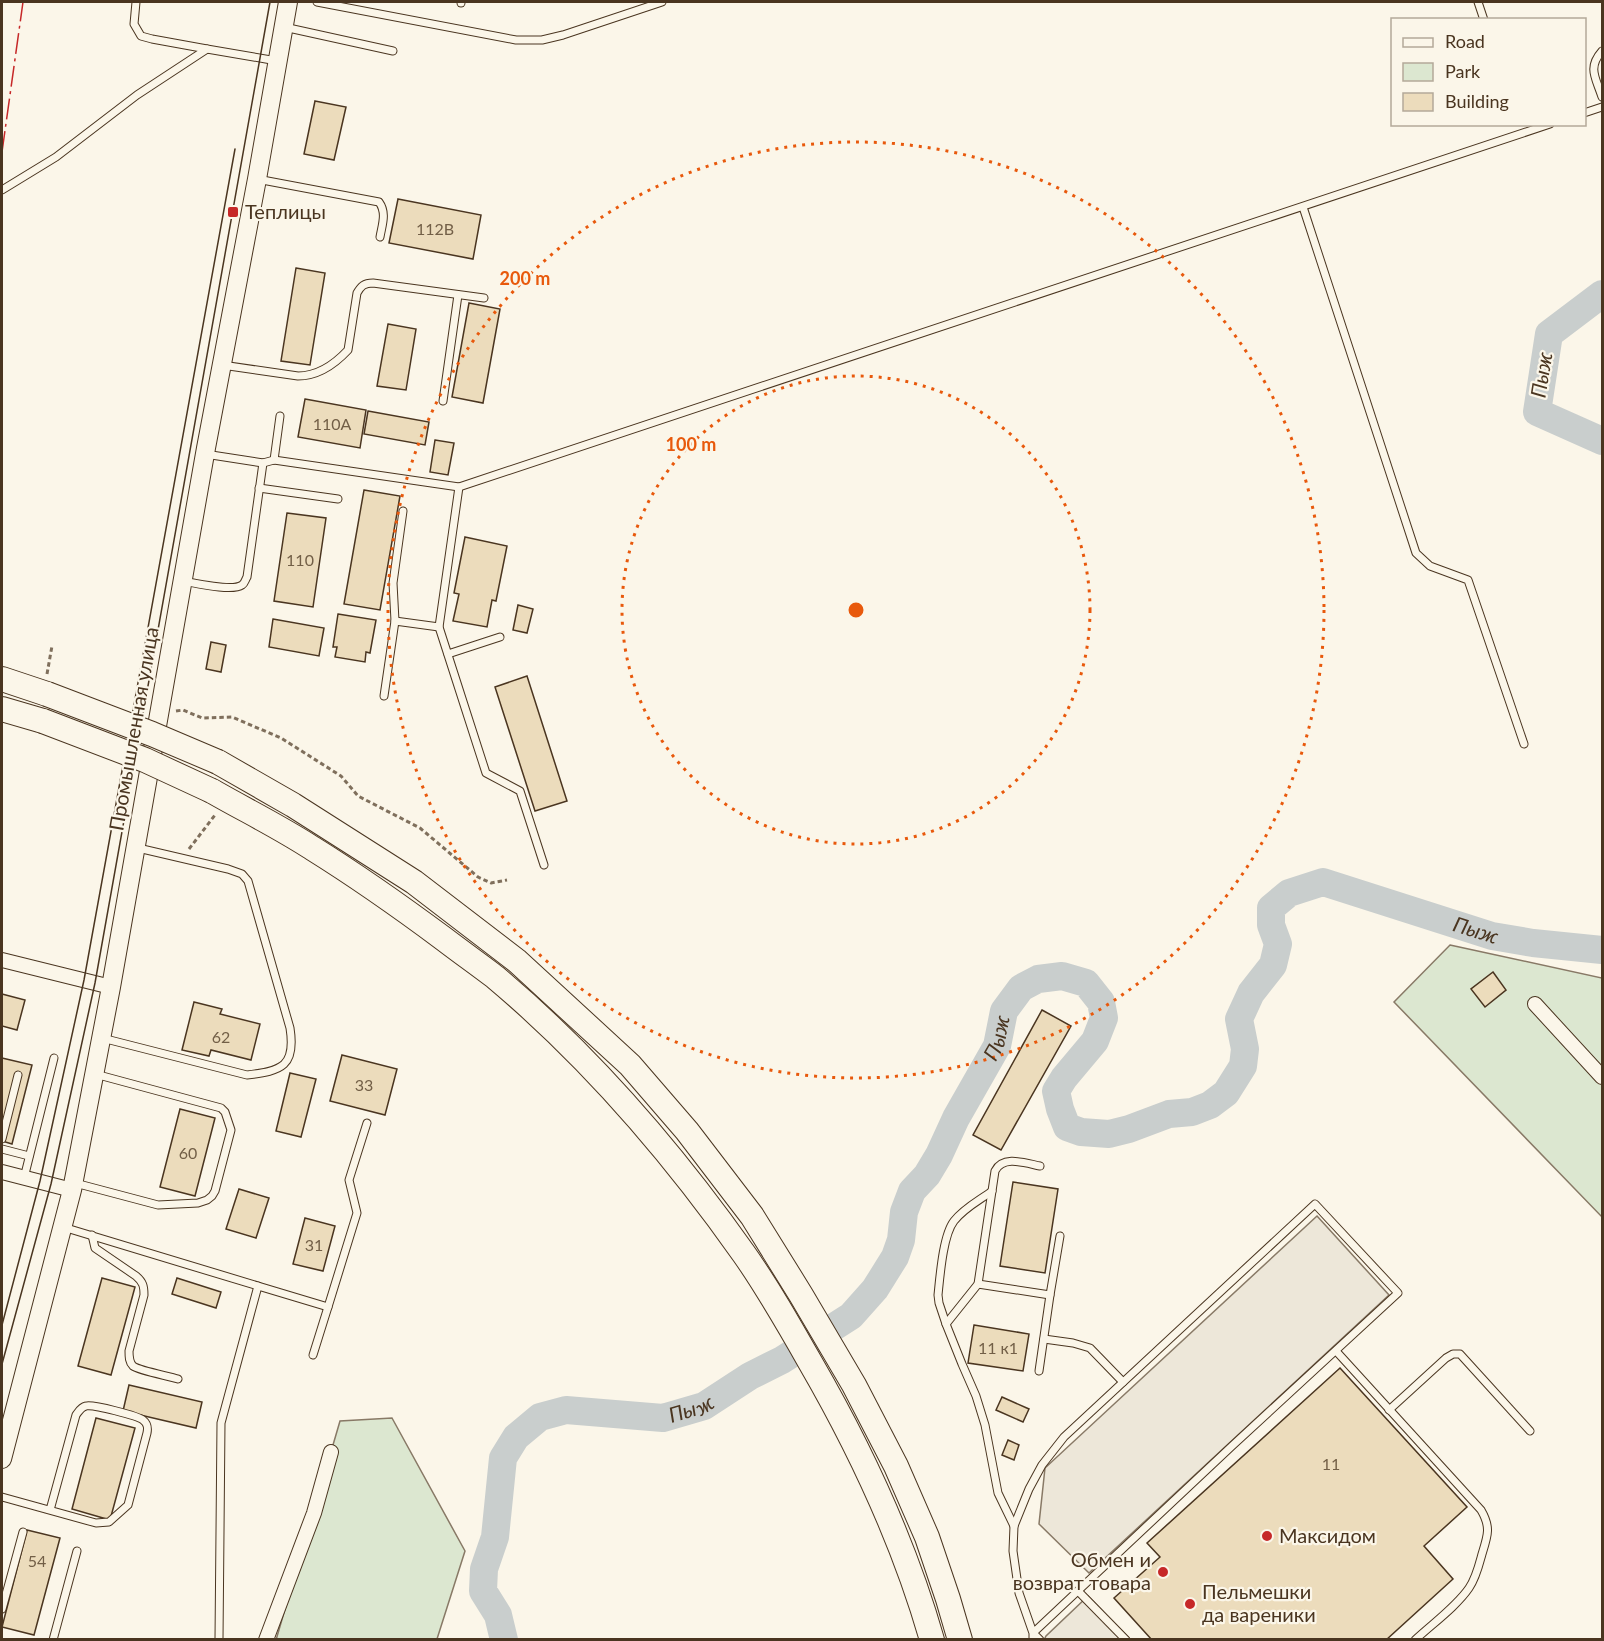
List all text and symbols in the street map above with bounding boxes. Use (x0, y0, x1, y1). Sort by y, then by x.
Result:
legend (1391, 18, 1586, 126)
text: Road (1445, 30, 1485, 52)
text: Park (1445, 60, 1481, 82)
text: Building (1445, 90, 1509, 112)
place label: Теплицы (245, 199, 326, 223)
marker: Теплицы (226, 205, 240, 219)
house number: 112В (416, 219, 454, 238)
text: 200 m (500, 267, 550, 289)
water label: Пыж (1525, 349, 1557, 399)
house number: 110А (313, 414, 352, 433)
text: 100 m (666, 433, 716, 455)
house number: 110 (286, 550, 314, 569)
centre of rings (846, 600, 866, 620)
street label: Промышленная улица (103, 625, 163, 833)
water label: Пыж (1450, 910, 1502, 948)
water label: Пыж (977, 1012, 1014, 1065)
house number: 62 (212, 1027, 230, 1046)
house number: 33 (355, 1075, 373, 1094)
house number: 60 (179, 1143, 197, 1162)
house number: 31 (305, 1235, 323, 1254)
house number: 11 к1 (978, 1338, 1018, 1357)
water label: Пыж (665, 1389, 719, 1427)
house number: 11 (1322, 1454, 1340, 1473)
place label: Максидом (1279, 1523, 1376, 1547)
marker: Максидом (1260, 1529, 1274, 1543)
place label: Обмен и возврат товара (1013, 1547, 1151, 1594)
house number: 54 (28, 1551, 46, 1570)
marker: Обмен и возврат товара (1156, 1565, 1170, 1579)
place label: Пельмешки да вареники (1202, 1579, 1316, 1626)
marker: Пельмешки да вареники (1183, 1597, 1197, 1611)

